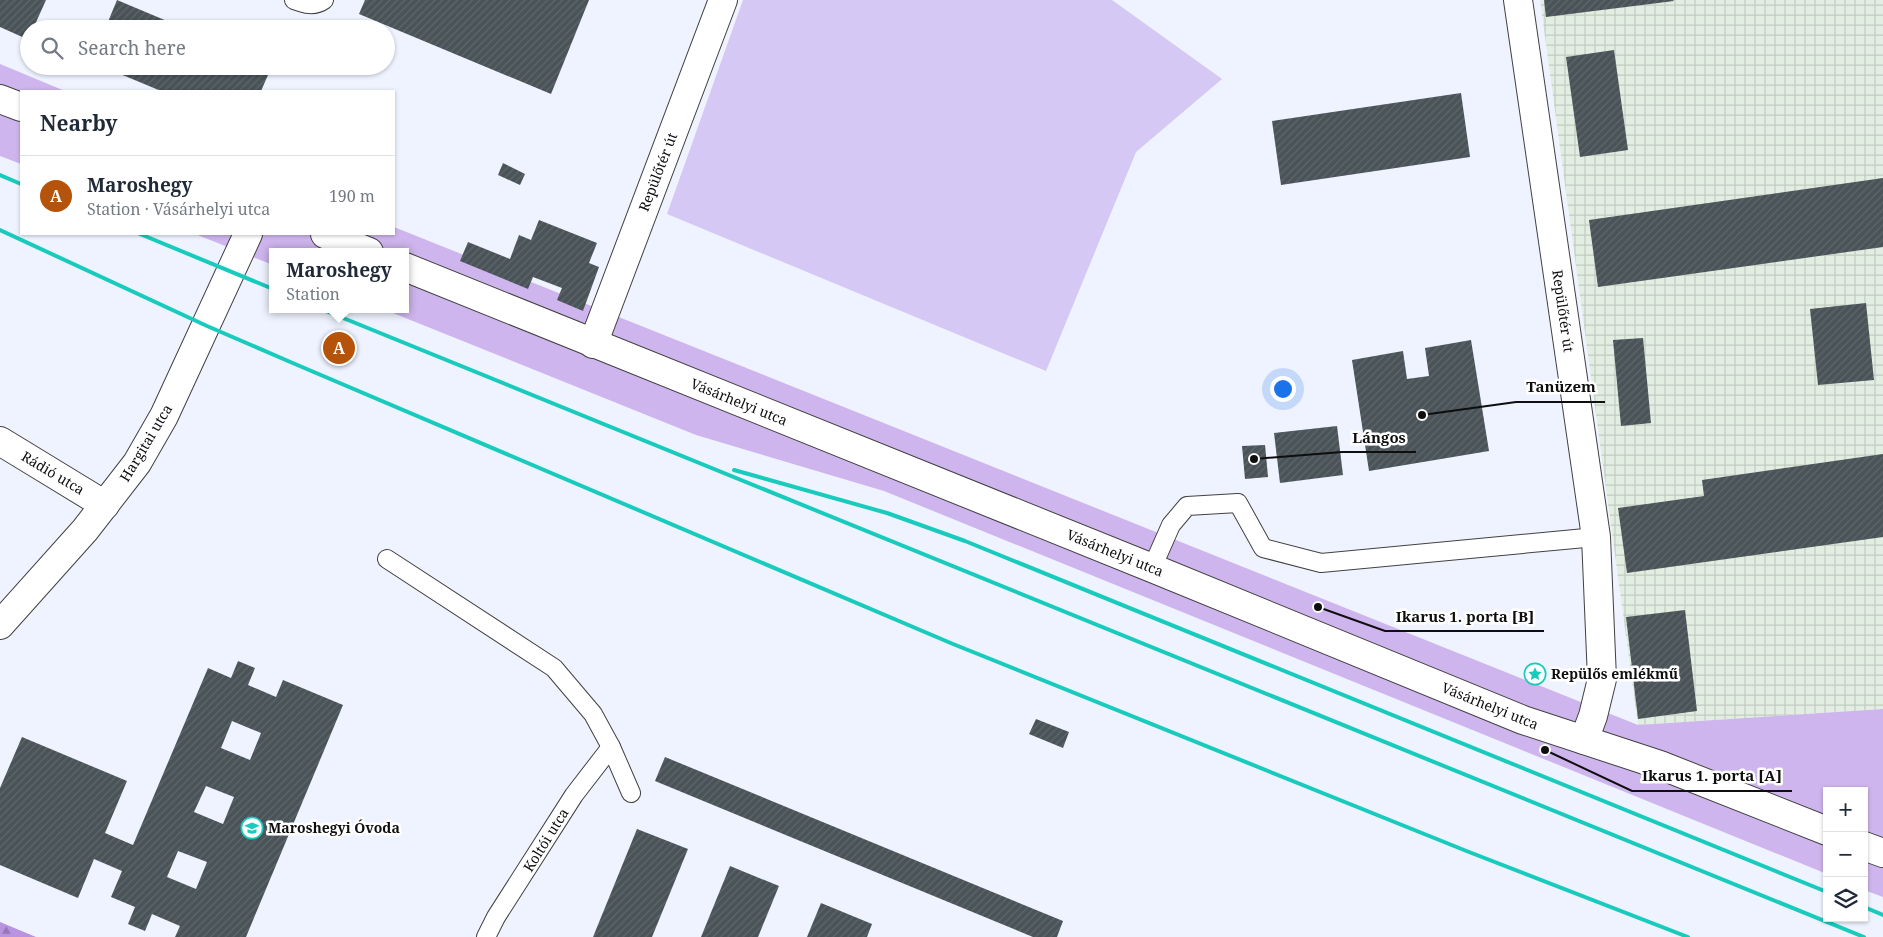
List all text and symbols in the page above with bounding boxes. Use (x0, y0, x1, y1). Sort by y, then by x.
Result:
search box (20, 20, 395, 75)
icon: search (38, 34, 66, 62)
text: Search here (78, 35, 186, 61)
text: Nearby (40, 109, 118, 137)
street label: Repülőtér út (634, 130, 681, 214)
text: Maroshegy (87, 172, 192, 198)
text: A (50, 185, 62, 207)
text: 190 m (329, 185, 375, 207)
text: Station · Vásárhelyi utca (87, 198, 270, 220)
popup (269, 248, 409, 313)
text: Maroshegy (286, 257, 392, 283)
street label: Repülőtér út (1548, 268, 1579, 353)
text: Station (286, 283, 340, 305)
pin: A (323, 329, 355, 367)
callout: Tanüzem (1516, 372, 1605, 402)
street label: Vásárhelyi utca (688, 374, 790, 430)
your location (1270, 376, 1296, 402)
text: Tanüzem (1526, 376, 1596, 396)
street label: Hargitai utca (115, 400, 176, 485)
callout: Lángos (1342, 422, 1416, 452)
text: Lángos (1352, 427, 1406, 447)
street label: Rádió utca (18, 446, 88, 499)
street label: Vásárhelyi utca (1064, 525, 1166, 581)
callout: Ikarus 1. porta [B] (1385, 601, 1544, 631)
text: Ikarus 1. porta [B] (1396, 606, 1534, 626)
place icon: Repülős emlékmű (1523, 662, 1547, 686)
place label: Repülős emlékmű (1551, 664, 1678, 683)
street label: Vásárhelyi utca (1439, 678, 1541, 734)
callout: Ikarus 1. porta [A] (1632, 761, 1792, 791)
text: Ikarus 1. porta [A] (1642, 765, 1782, 785)
map controls (1823, 787, 1868, 922)
button: + (1823, 787, 1868, 832)
street label: Koltói utca (519, 804, 573, 875)
school or university icon: Maroshegyi Óvoda (240, 816, 264, 840)
place label: Maroshegyi Óvoda (268, 818, 400, 837)
button: − (1823, 832, 1868, 877)
button: layers (1823, 877, 1868, 922)

